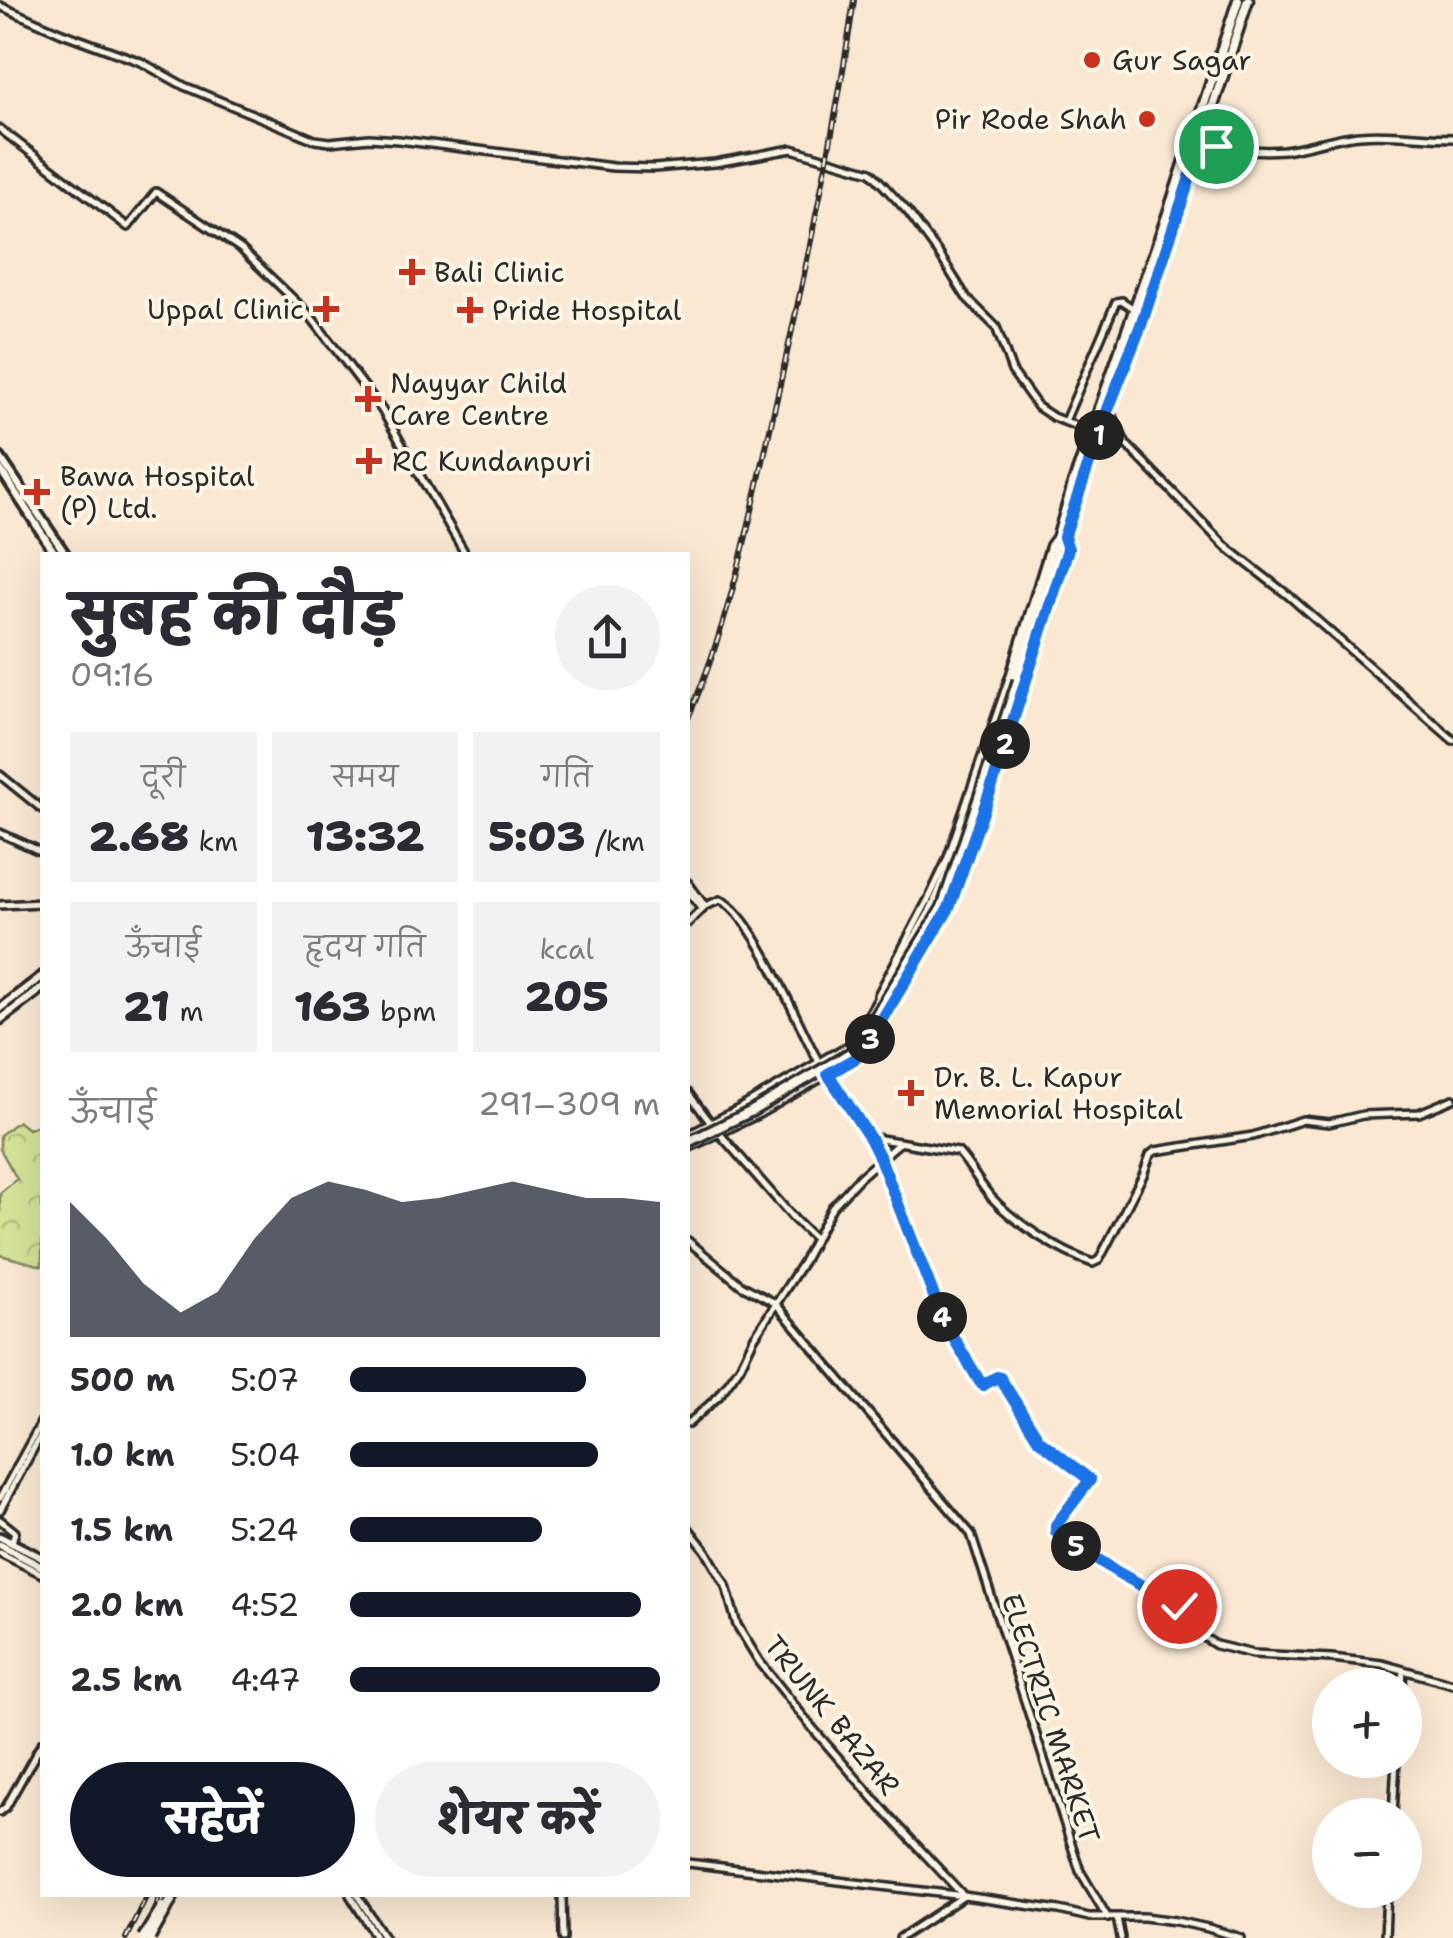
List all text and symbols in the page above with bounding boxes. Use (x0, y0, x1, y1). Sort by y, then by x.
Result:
place label: Gur Sagar (1112, 41, 1252, 79)
marker: Gur Sagar (1081, 49, 1103, 71)
place label: Pir Rode Shah (935, 100, 1127, 138)
pin (1174, 104, 1259, 189)
marker: Pir Rode Shah (1136, 108, 1158, 130)
icon: arrive (1189, 119, 1244, 174)
place label: Bali Clinic (434, 253, 565, 291)
marker: Bali Clinic (399, 259, 425, 285)
place label: Uppal Clinic (147, 290, 304, 328)
place label: Pride Hospital (492, 291, 682, 329)
marker: Uppal Clinic (313, 296, 339, 322)
marker: Pride Hospital (457, 297, 483, 323)
place label: Nayyar Child Care Centre (390, 364, 567, 434)
marker: Nayyar Child Care Centre (355, 386, 381, 412)
pin: 1 (1074, 410, 1124, 460)
text: 1 (1093, 416, 1105, 454)
place label: RC Kundanpuri (392, 442, 592, 480)
marker: RC Kundanpuri (356, 448, 382, 474)
place label: Bawa Hospital (P) Ltd. (60, 457, 255, 527)
marker: Bawa Hospital (P) Ltd. (24, 479, 50, 505)
text: सुबह की दौड़ (70, 578, 399, 652)
button: share (555, 585, 660, 690)
text: 09:16 (70, 653, 154, 696)
pin: 2 (980, 719, 1030, 769)
text: 2 (995, 725, 1015, 763)
text: दूरी (141, 758, 185, 796)
text: समय (332, 758, 398, 796)
text: गति (541, 758, 592, 796)
text: 2.68 (88, 808, 189, 864)
text: 13:32 (305, 808, 425, 864)
text: 5:03 (488, 808, 585, 864)
text: km (189, 822, 238, 860)
text: /km (585, 822, 645, 860)
text: ऊँचाई (126, 928, 201, 966)
text: हृदय गति (304, 928, 426, 966)
text: kcal (539, 930, 594, 968)
text: 205 (524, 968, 609, 1024)
text: 21 (123, 978, 170, 1034)
text: 163 (294, 978, 370, 1034)
text: m (170, 992, 204, 1030)
text: bpm (370, 992, 436, 1030)
pin: 3 (845, 1014, 895, 1064)
text: 3 (860, 1020, 880, 1058)
place label: Dr. B. L. Kapur Memorial Hospital (934, 1058, 1183, 1128)
marker: Dr. B. L. Kapur Memorial Hospital (898, 1080, 924, 1106)
text: 291–309 m (478, 1082, 660, 1125)
text: ऊँचाई (70, 1090, 156, 1133)
pin: 4 (917, 1292, 967, 1342)
text: 4 (932, 1298, 952, 1336)
text: 500 m (70, 1358, 175, 1401)
text: 5:07 (230, 1358, 299, 1401)
text: 1.0 km (70, 1433, 175, 1476)
text: 5:04 (230, 1433, 300, 1476)
text: 1.5 km (70, 1508, 173, 1551)
text: 5:24 (230, 1508, 298, 1551)
pin: 5 (1051, 1521, 1101, 1571)
text: 5 (1067, 1527, 1085, 1565)
pin (1137, 1564, 1222, 1649)
icon: check (1152, 1579, 1207, 1634)
text: 2.0 km (70, 1583, 184, 1626)
text: 4:52 (230, 1583, 300, 1626)
street label: ELECTRIC MARKET (993, 1589, 1109, 1847)
street label: TRUNK BAZAR (756, 1627, 908, 1803)
text: 2.5 km (70, 1658, 182, 1701)
text: 4:47 (230, 1658, 301, 1701)
map controls (1312, 1668, 1422, 1908)
button: + (1312, 1668, 1422, 1778)
button: सहेजें (70, 1762, 355, 1877)
button: शेयर करें (375, 1762, 660, 1877)
button: − (1312, 1798, 1422, 1908)

